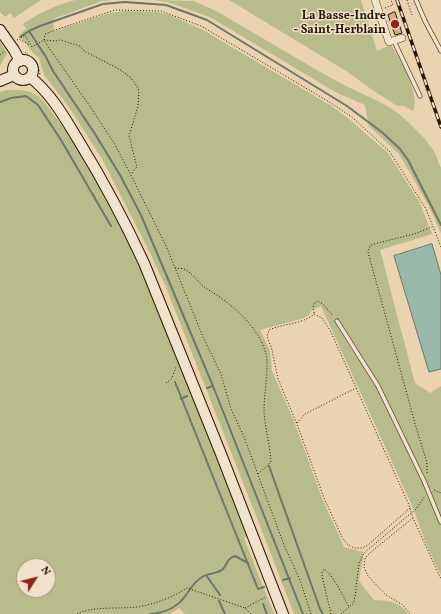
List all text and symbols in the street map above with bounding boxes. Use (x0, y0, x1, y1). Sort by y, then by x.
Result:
place label: La Basse-Indre - Saint-Herblain (293, 10, 386, 38)
marker: La Basse-Indre - Saint-Herblain (389, 18, 401, 30)
north arrow (16, 558, 56, 598)
text: N (37, 564, 54, 579)

